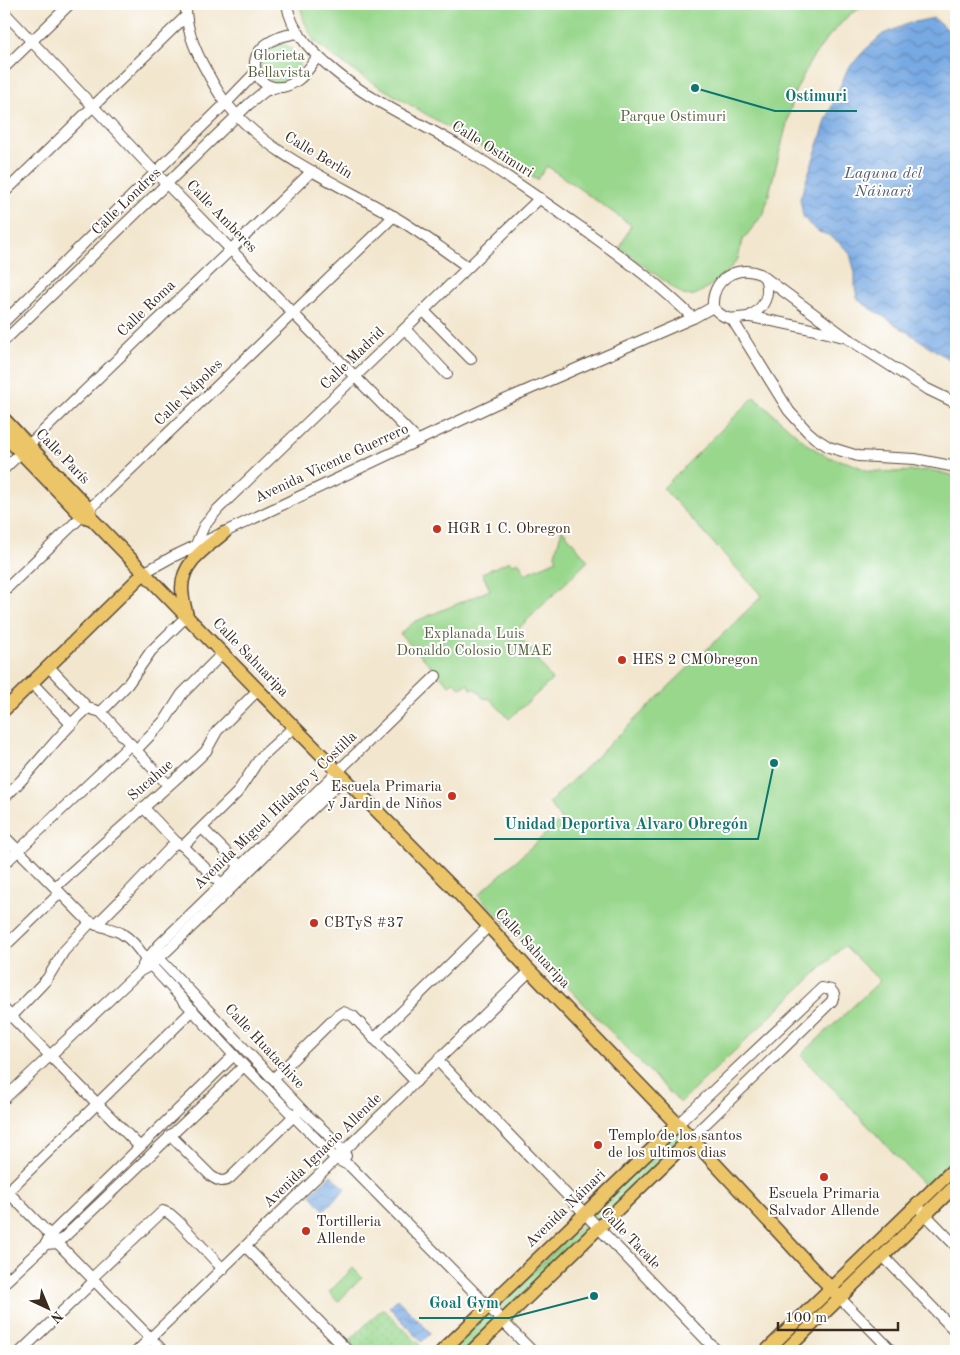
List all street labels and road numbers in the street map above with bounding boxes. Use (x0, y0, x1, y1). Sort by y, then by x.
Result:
street label: Calle Ostimuri (449, 119, 535, 181)
street label: Calle Berlín (281, 130, 355, 182)
street label: Calle Londres (90, 165, 164, 239)
street label: Calle Amberes (183, 178, 259, 256)
street label: Calle Roma (115, 277, 179, 340)
street label: Calle Madrid (318, 325, 388, 393)
street label: Calle Nápoles (152, 357, 226, 429)
street label: Avenida Vicente Guerrero (253, 422, 411, 506)
street label: Calle París (32, 426, 92, 488)
street label: Calle Sahuaripa (209, 616, 291, 700)
street label: Avenida Miguel Hidalgo y Costilla (192, 729, 361, 893)
street label: Sucahue (126, 757, 176, 804)
street label: Calle Sahuaripa (492, 906, 573, 992)
street label: Calle Huatachive (221, 1002, 307, 1092)
street label: Avenida Ignacio Allende (261, 1091, 385, 1211)
street label: Avenida Náinari (523, 1167, 609, 1251)
street label: Calle Tacale (597, 1205, 663, 1273)

